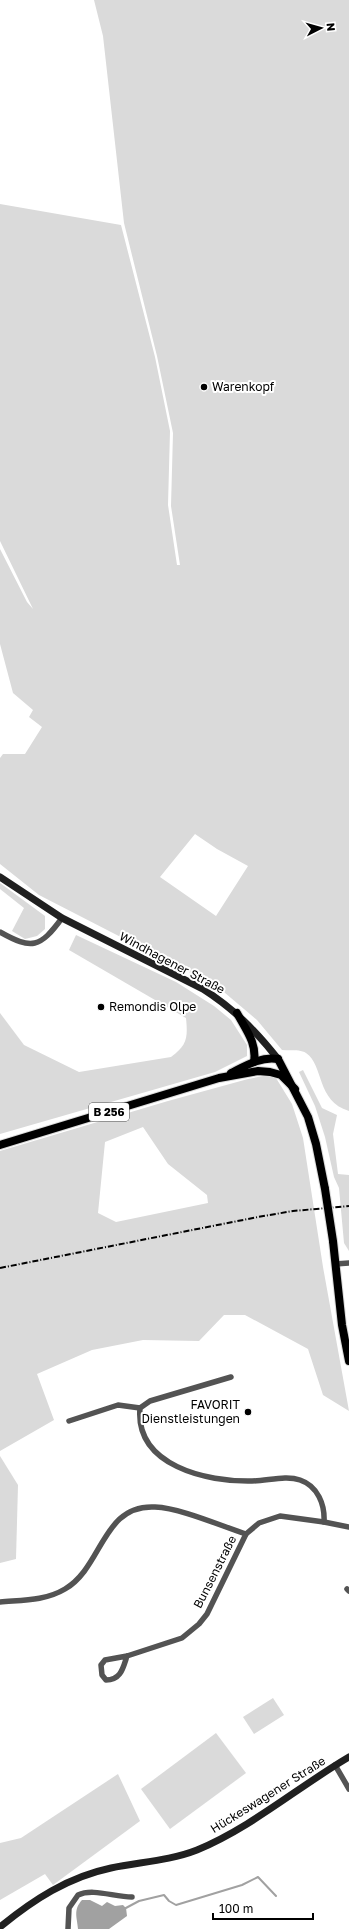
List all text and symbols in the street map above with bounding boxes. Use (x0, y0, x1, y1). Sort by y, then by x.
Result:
north arrow (301, 8, 341, 48)
text: N (325, 22, 338, 32)
place label: Warenkopf (212, 379, 275, 394)
marker: Warenkopf (199, 382, 209, 392)
street label: Windhagener Straße (117, 928, 228, 997)
place label: Remondis Olpe (109, 999, 196, 1014)
marker: Remondis Olpe (96, 1002, 106, 1012)
road number: B 256 (89, 1103, 129, 1121)
place label: FAVORIT Dienstleistungen (141, 1397, 241, 1426)
marker: FAVORIT Dienstleistungen (243, 1407, 253, 1417)
street label: Bunsenstraße (190, 1533, 239, 1611)
street label: Hückeswagener Straße (207, 1753, 328, 1836)
scale bar (213, 1895, 313, 1921)
text: 100 m (219, 1901, 253, 1916)

